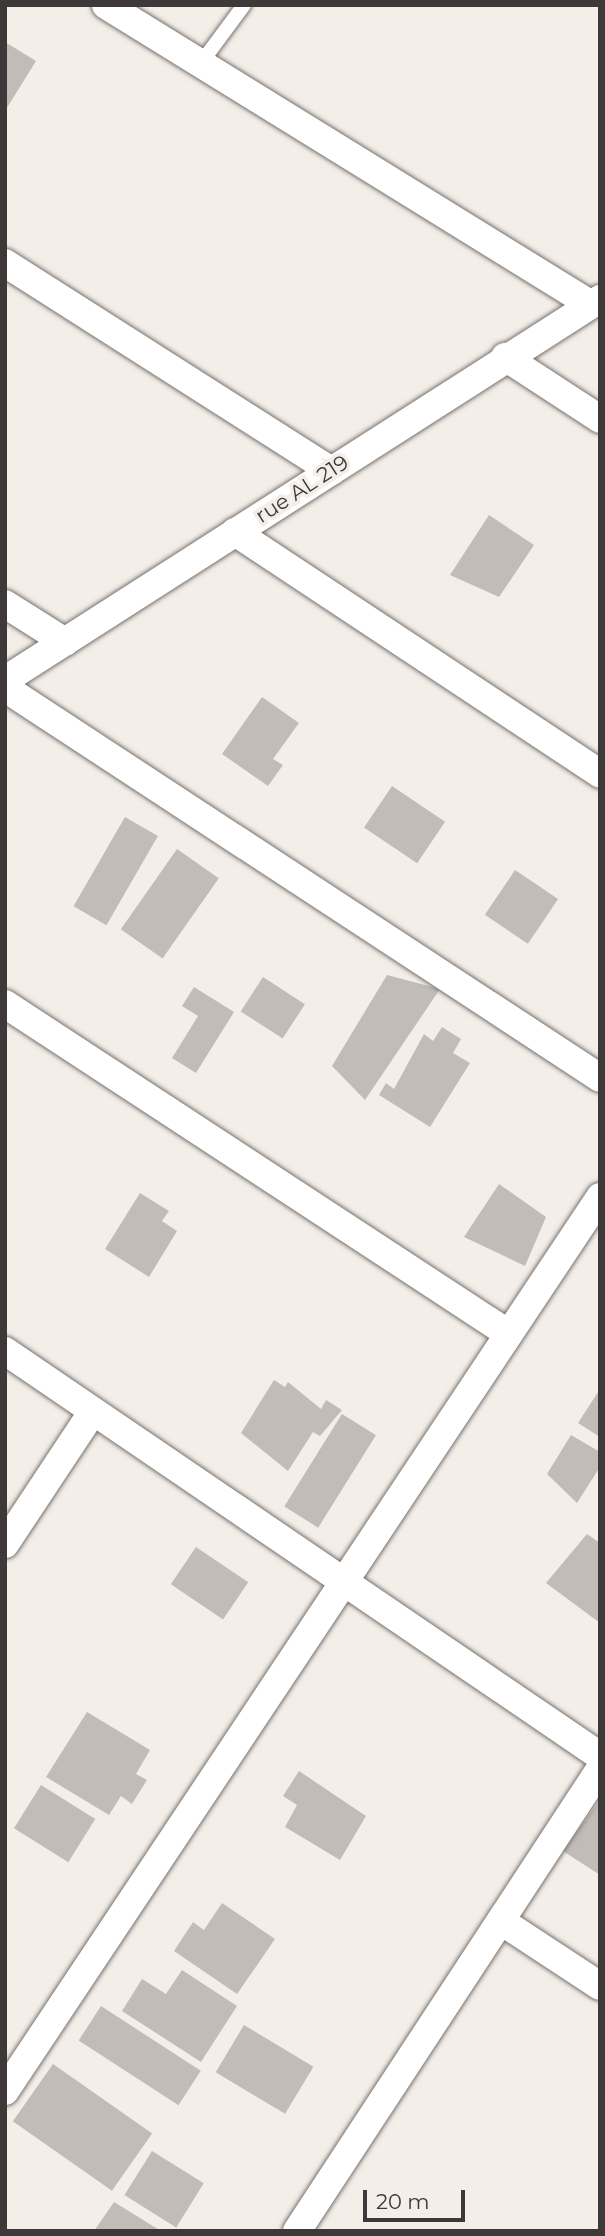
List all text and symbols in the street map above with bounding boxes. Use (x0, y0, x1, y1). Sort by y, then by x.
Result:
street label: rue AL 219 (251, 450, 353, 528)
scale bar (367, 2176, 468, 2220)
text: 20 m (376, 2189, 430, 2214)

